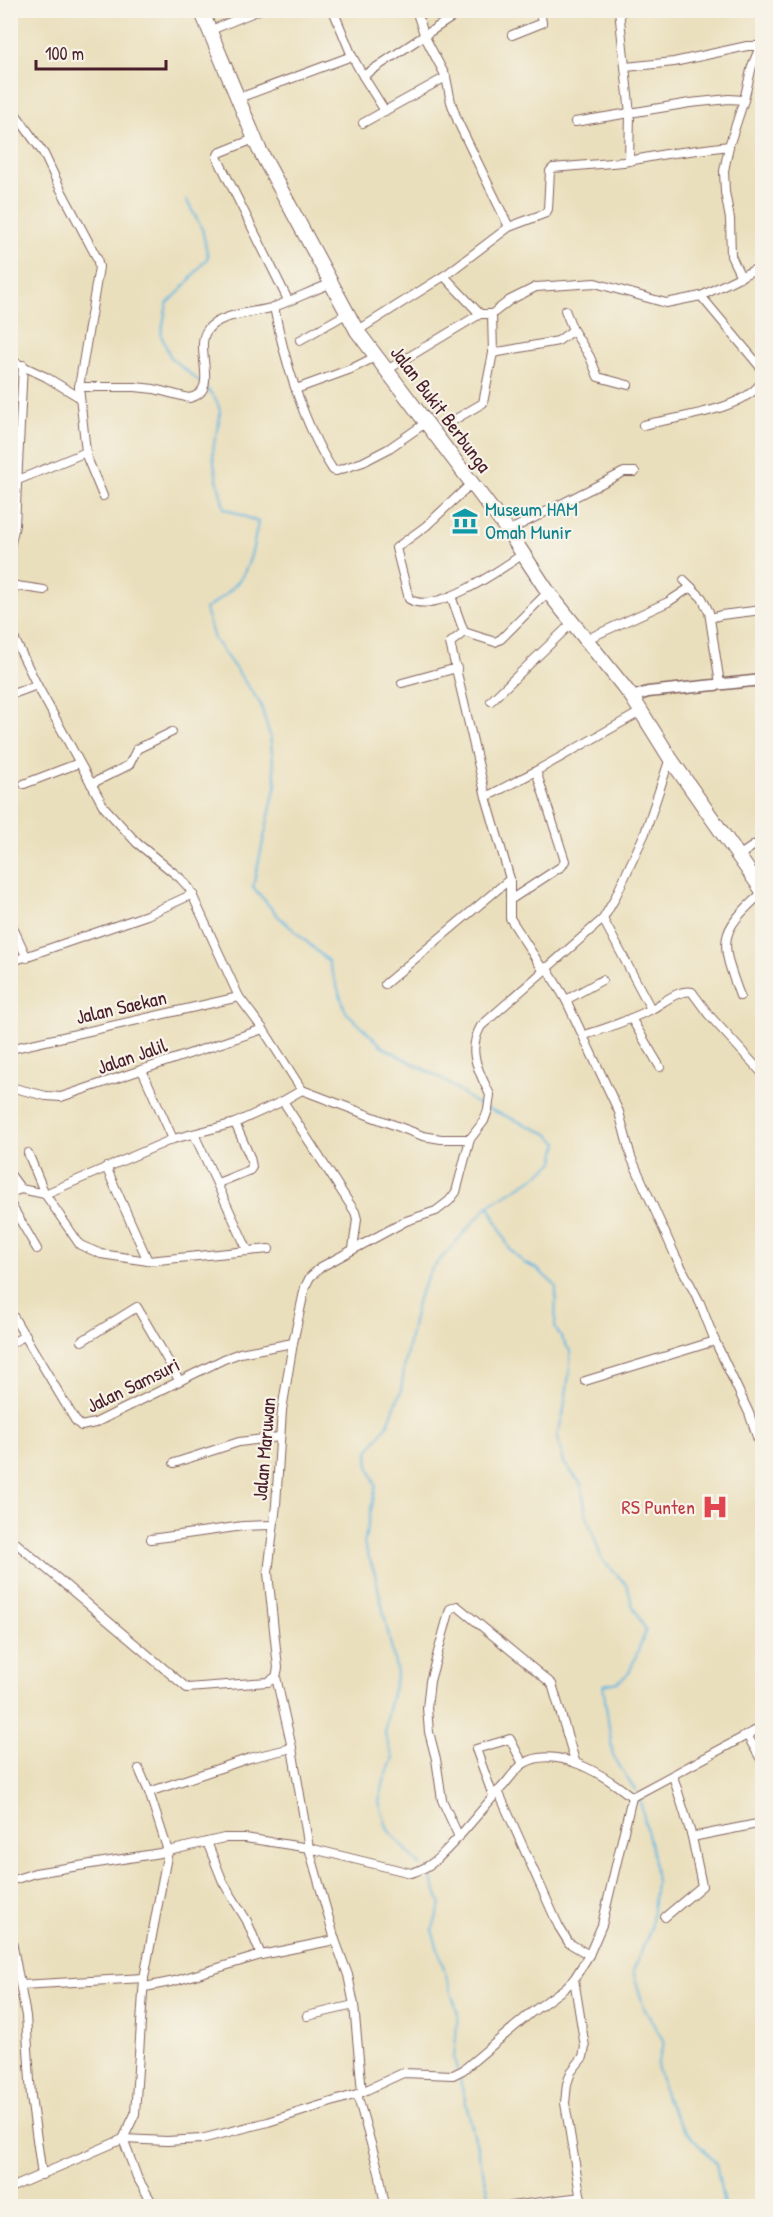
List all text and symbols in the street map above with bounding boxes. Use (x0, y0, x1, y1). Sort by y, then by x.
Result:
scale bar (36, 33, 166, 71)
text: 100 m (45, 41, 84, 66)
street label: Jalan Bukit Berbunga (385, 340, 498, 478)
place label: Museum HAM Omah Munir (485, 495, 578, 545)
museum icon: Museum HAM Omah Munir (450, 506, 480, 536)
street label: Jalan Saekan (73, 983, 169, 1030)
street label: Jalan Jalil (93, 1031, 171, 1080)
street label: Jalan Samsuri (82, 1350, 184, 1419)
street label: Jalan Maruwan (246, 1396, 281, 1502)
hospital icon: RS Punten (700, 1492, 730, 1522)
place label: RS Punten (622, 1493, 695, 1520)

